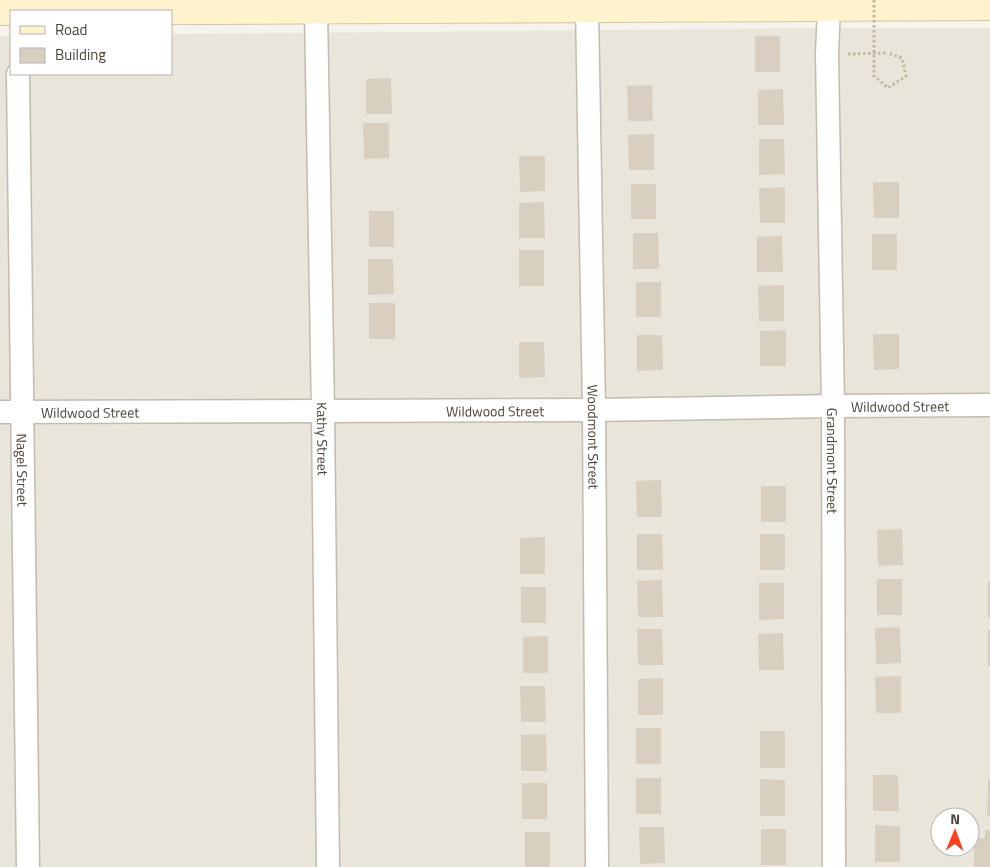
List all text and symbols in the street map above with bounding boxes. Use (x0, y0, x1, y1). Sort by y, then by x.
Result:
legend (10, 10, 172, 75)
text: Road (55, 18, 87, 41)
text: Building (55, 43, 106, 66)
street label: Woodmont Street (583, 384, 605, 490)
street label: Wildwood Street (851, 395, 949, 416)
street label: Wildwood Street (446, 400, 544, 421)
street label: Wildwood Street (41, 401, 139, 422)
street label: Kathy Street (312, 402, 334, 476)
street label: Grandmont Street (823, 408, 844, 514)
street label: Nagel Street (12, 433, 34, 507)
north arrow (930, 807, 980, 857)
text: N (950, 808, 960, 829)

